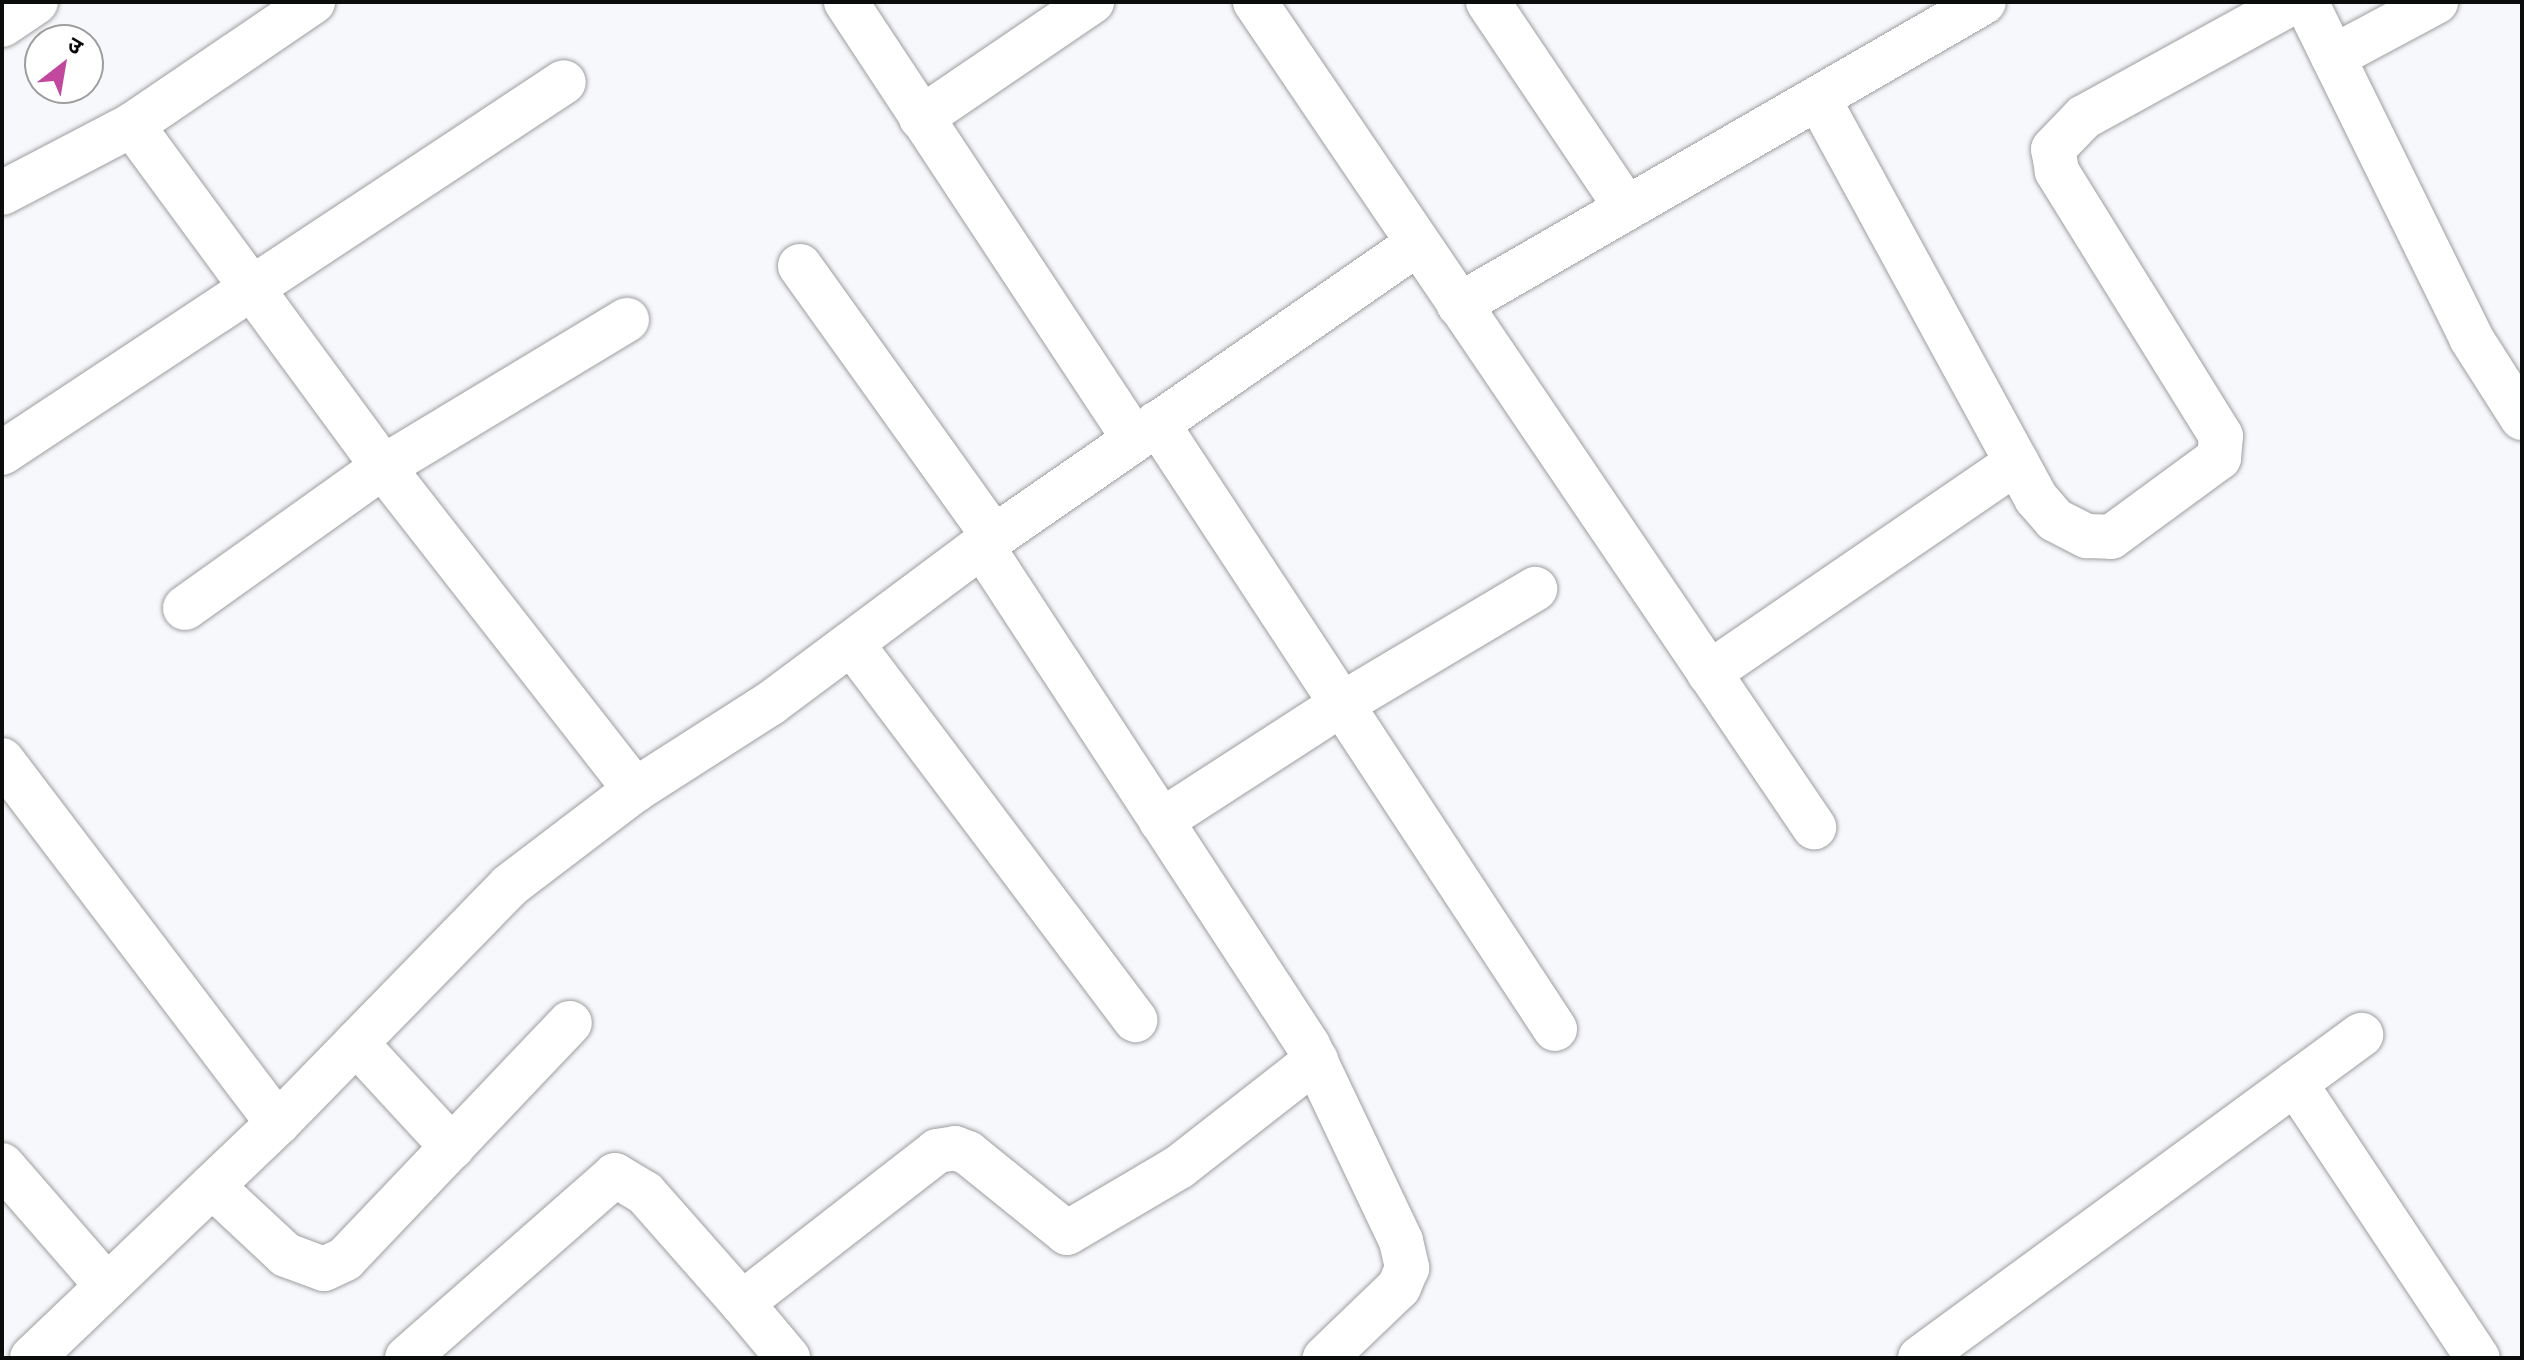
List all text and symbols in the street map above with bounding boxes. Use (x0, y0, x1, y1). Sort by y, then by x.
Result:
north arrow (24, 24, 104, 104)
text: उ (63, 31, 88, 60)

